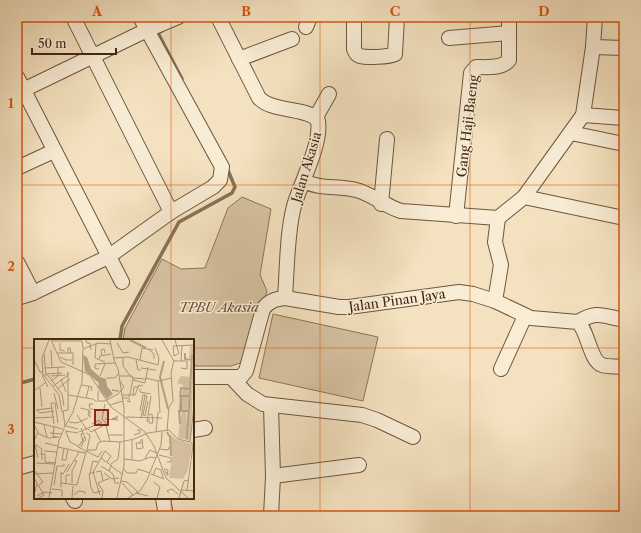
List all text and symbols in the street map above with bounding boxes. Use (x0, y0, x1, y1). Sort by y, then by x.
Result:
text: A (91, 3, 103, 19)
text: B (241, 3, 251, 19)
text: C (390, 3, 400, 19)
text: D (538, 3, 550, 19)
scale bar (32, 30, 116, 56)
text: 50 m (38, 36, 67, 51)
street label: Gang Haji Baeng (453, 74, 481, 178)
text: 1 (8, 95, 14, 111)
street label: Jalan Akasia (287, 129, 324, 206)
text: 2 (7, 258, 15, 274)
street label: Jalan Pinan Jaya (346, 285, 447, 315)
park label: TPBU Akasia (179, 299, 259, 315)
inset map (34, 339, 194, 499)
text: 3 (7, 421, 15, 437)

